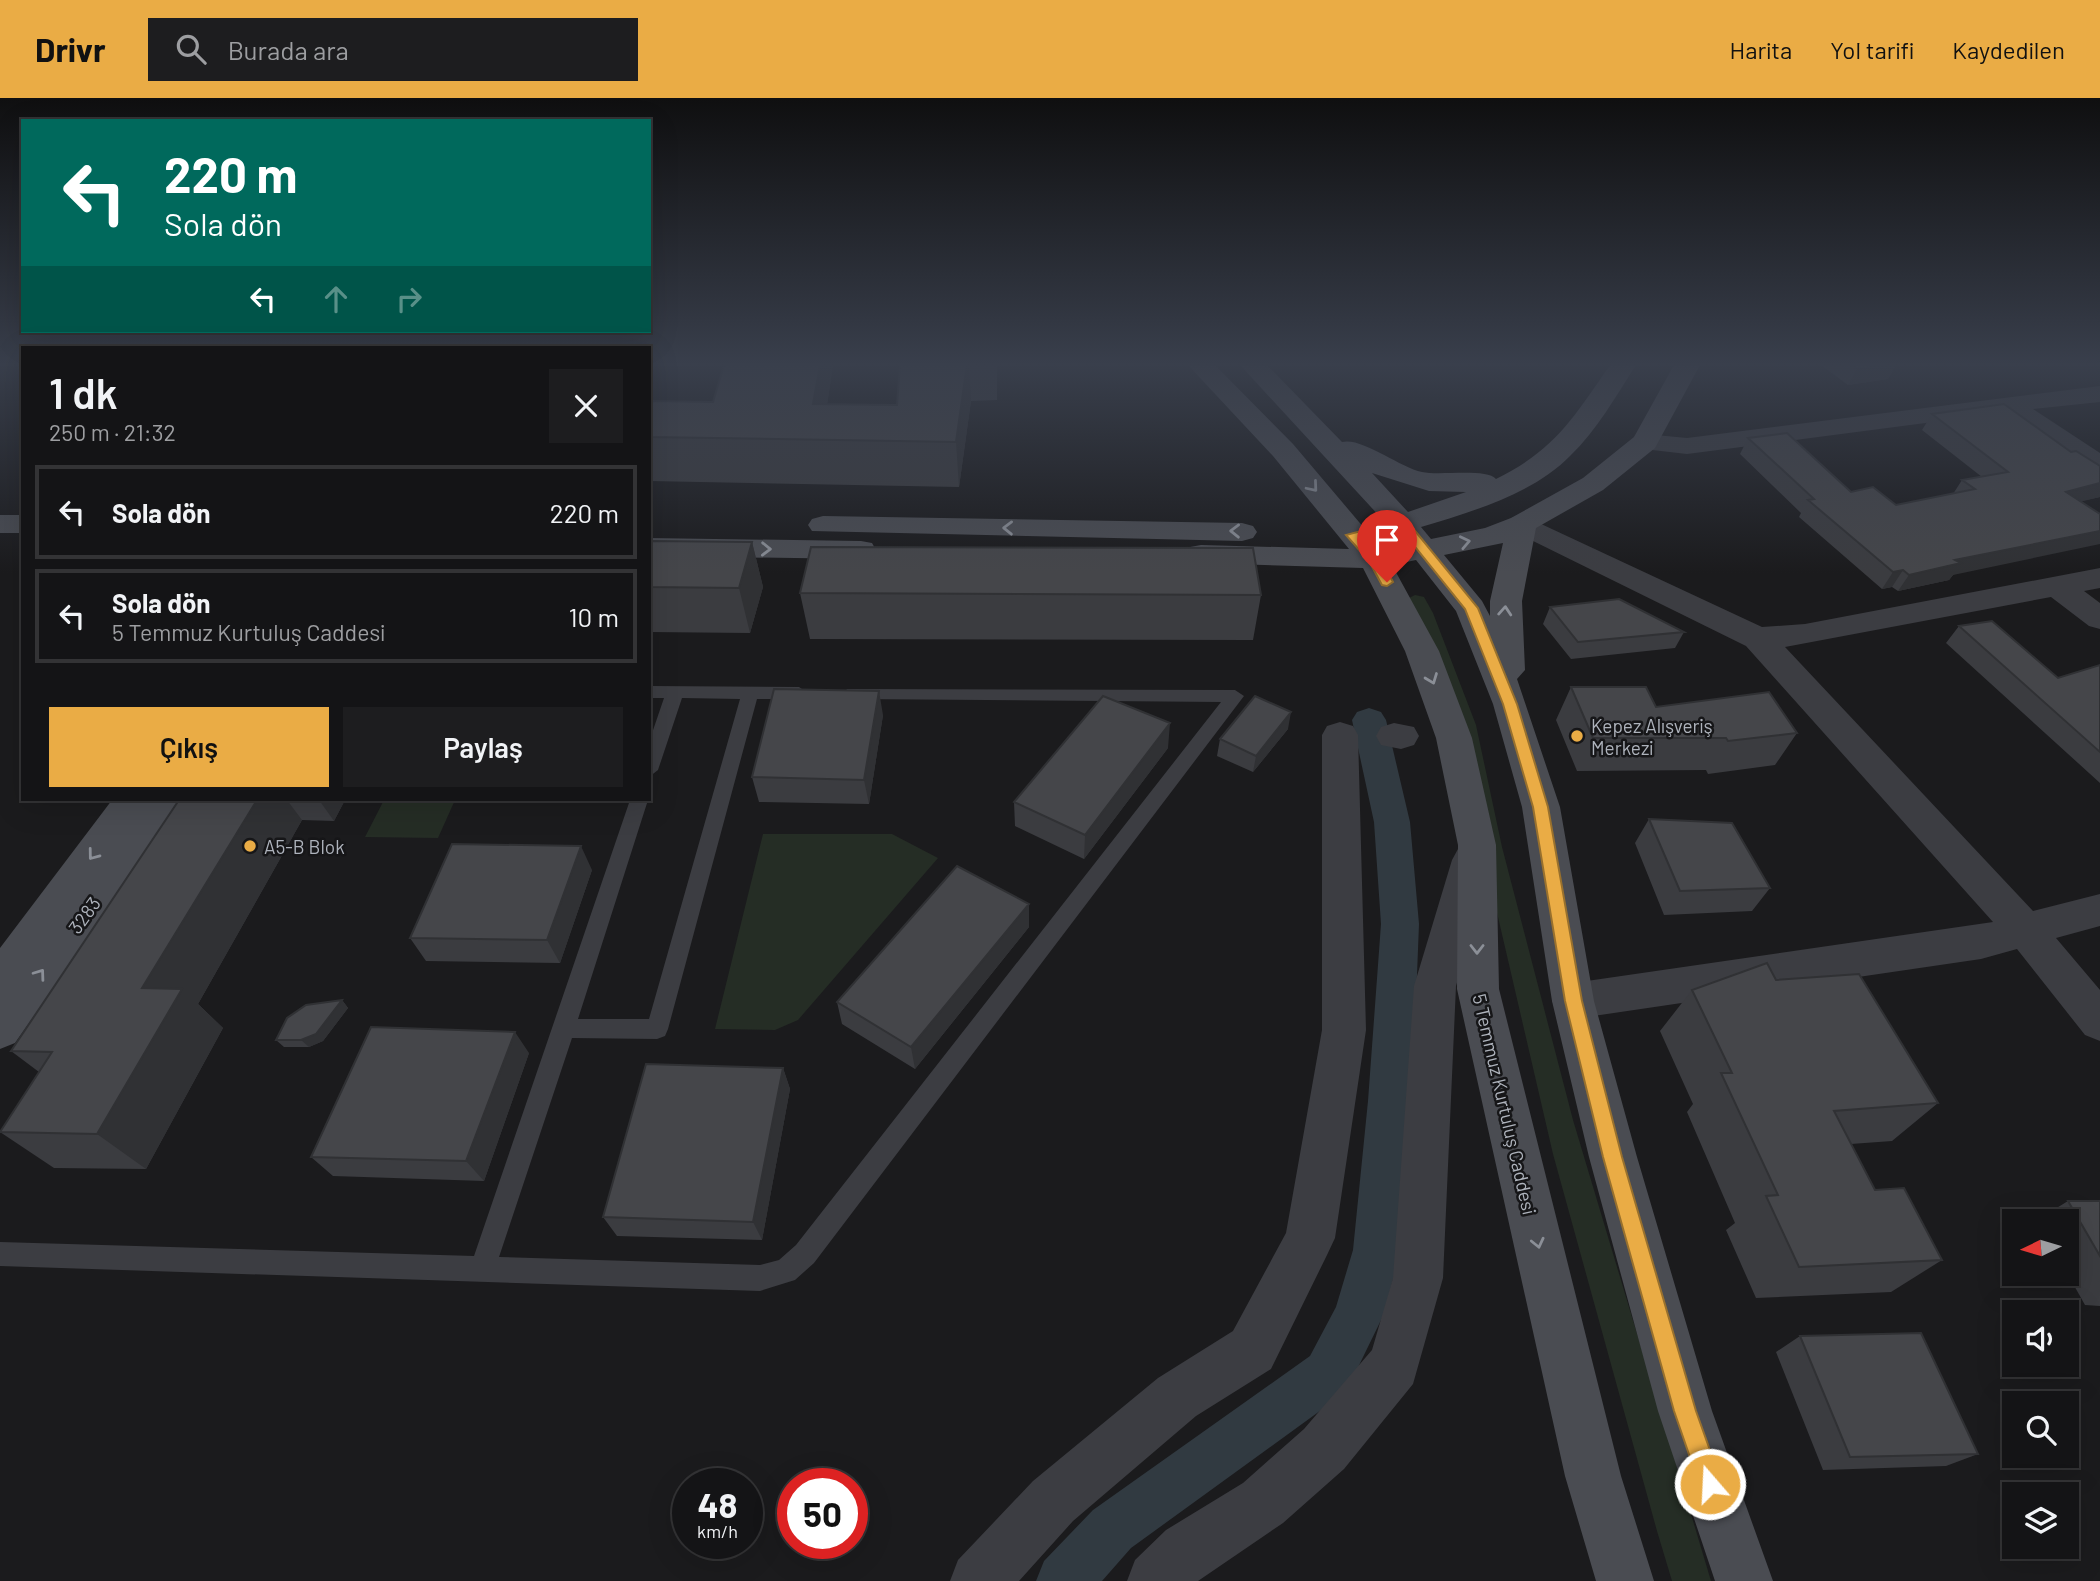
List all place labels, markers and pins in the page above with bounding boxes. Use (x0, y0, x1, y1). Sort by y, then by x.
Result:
pin (1357, 510, 1417, 582)
place label: Kepez Alışveriş Merkezi (1591, 714, 1713, 759)
marker: Kepez Alışveriş Merkezi (1569, 728, 1585, 744)
place label: A5-B Blok (264, 835, 345, 858)
marker: A5-B Blok (242, 838, 258, 854)

